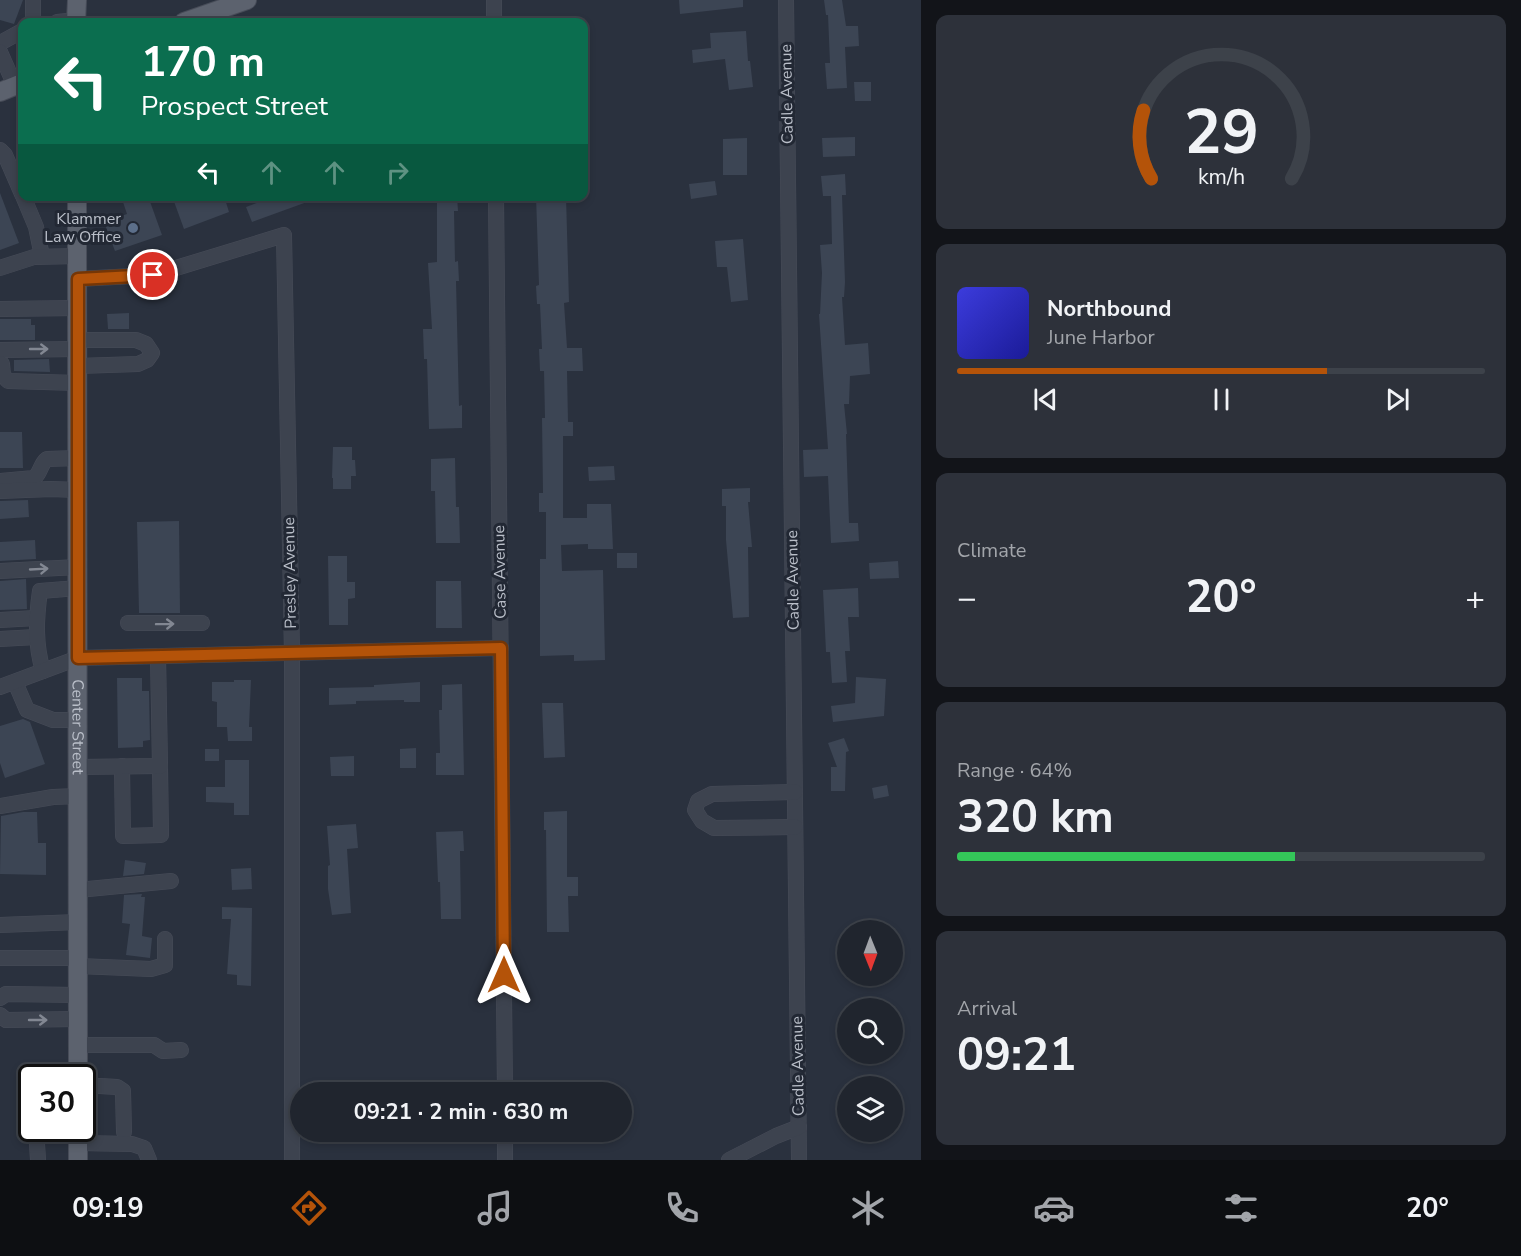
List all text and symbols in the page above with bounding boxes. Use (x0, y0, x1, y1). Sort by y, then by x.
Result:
text: 170 m (141, 34, 265, 91)
icon: left (42, 42, 120, 120)
street label: Cadle Avenue (775, 44, 799, 144)
text: Prospect Street (141, 88, 328, 125)
text: 29 (1184, 90, 1258, 175)
icon: left (192, 156, 225, 189)
icon: ahead (255, 156, 288, 189)
icon: ahead (318, 156, 351, 189)
icon: right (381, 156, 414, 189)
text: km/h (1197, 162, 1245, 192)
place label: Klammer Law Office (44, 208, 121, 248)
marker: Klammer Law Office (126, 221, 140, 235)
pin (127, 249, 178, 300)
icon: arrive (136, 258, 169, 291)
text: Northbound (1047, 294, 1171, 324)
text: June Harbor (1047, 324, 1155, 351)
one-way arrow (29, 344, 49, 355)
icon: previous (1029, 383, 1062, 416)
icon: pause (1205, 383, 1238, 416)
icon: next (1381, 383, 1414, 416)
street label: Presley Avenue (278, 517, 302, 629)
street label: Case Avenue (488, 525, 512, 619)
street label: Cadle Avenue (781, 530, 805, 630)
text: Climate (957, 537, 1026, 564)
one-way arrow (29, 563, 49, 574)
text: 20° (1185, 567, 1257, 628)
text: − (957, 576, 977, 621)
text: + (1465, 576, 1485, 621)
one-way arrow (154, 618, 174, 630)
street label: Center Street (67, 679, 89, 775)
text: Range · 64% (957, 757, 1072, 784)
text: 320 km (957, 787, 1114, 848)
north arrow (837, 920, 903, 986)
map controls (837, 920, 903, 1142)
position arrow (472, 943, 536, 1007)
text: Arrival (957, 995, 1017, 1022)
button: search (837, 998, 903, 1064)
one-way arrow (28, 1014, 48, 1026)
street label: Cadle Avenue (786, 1016, 810, 1116)
text: 09:21 (957, 1025, 1076, 1086)
speed limit sign: 30 (18, 1064, 96, 1142)
button: layers (837, 1076, 903, 1142)
text: 09:21 · 2 min · 630 m (354, 1097, 568, 1127)
icon: directions (288, 1187, 330, 1229)
icon: music (474, 1187, 516, 1229)
icon: phone (661, 1187, 703, 1229)
icon: climate (847, 1187, 889, 1229)
icon: car (1033, 1187, 1075, 1229)
icon: filters (1220, 1187, 1262, 1229)
text: 09:19 (72, 1190, 144, 1227)
text: 20° (1406, 1190, 1449, 1227)

